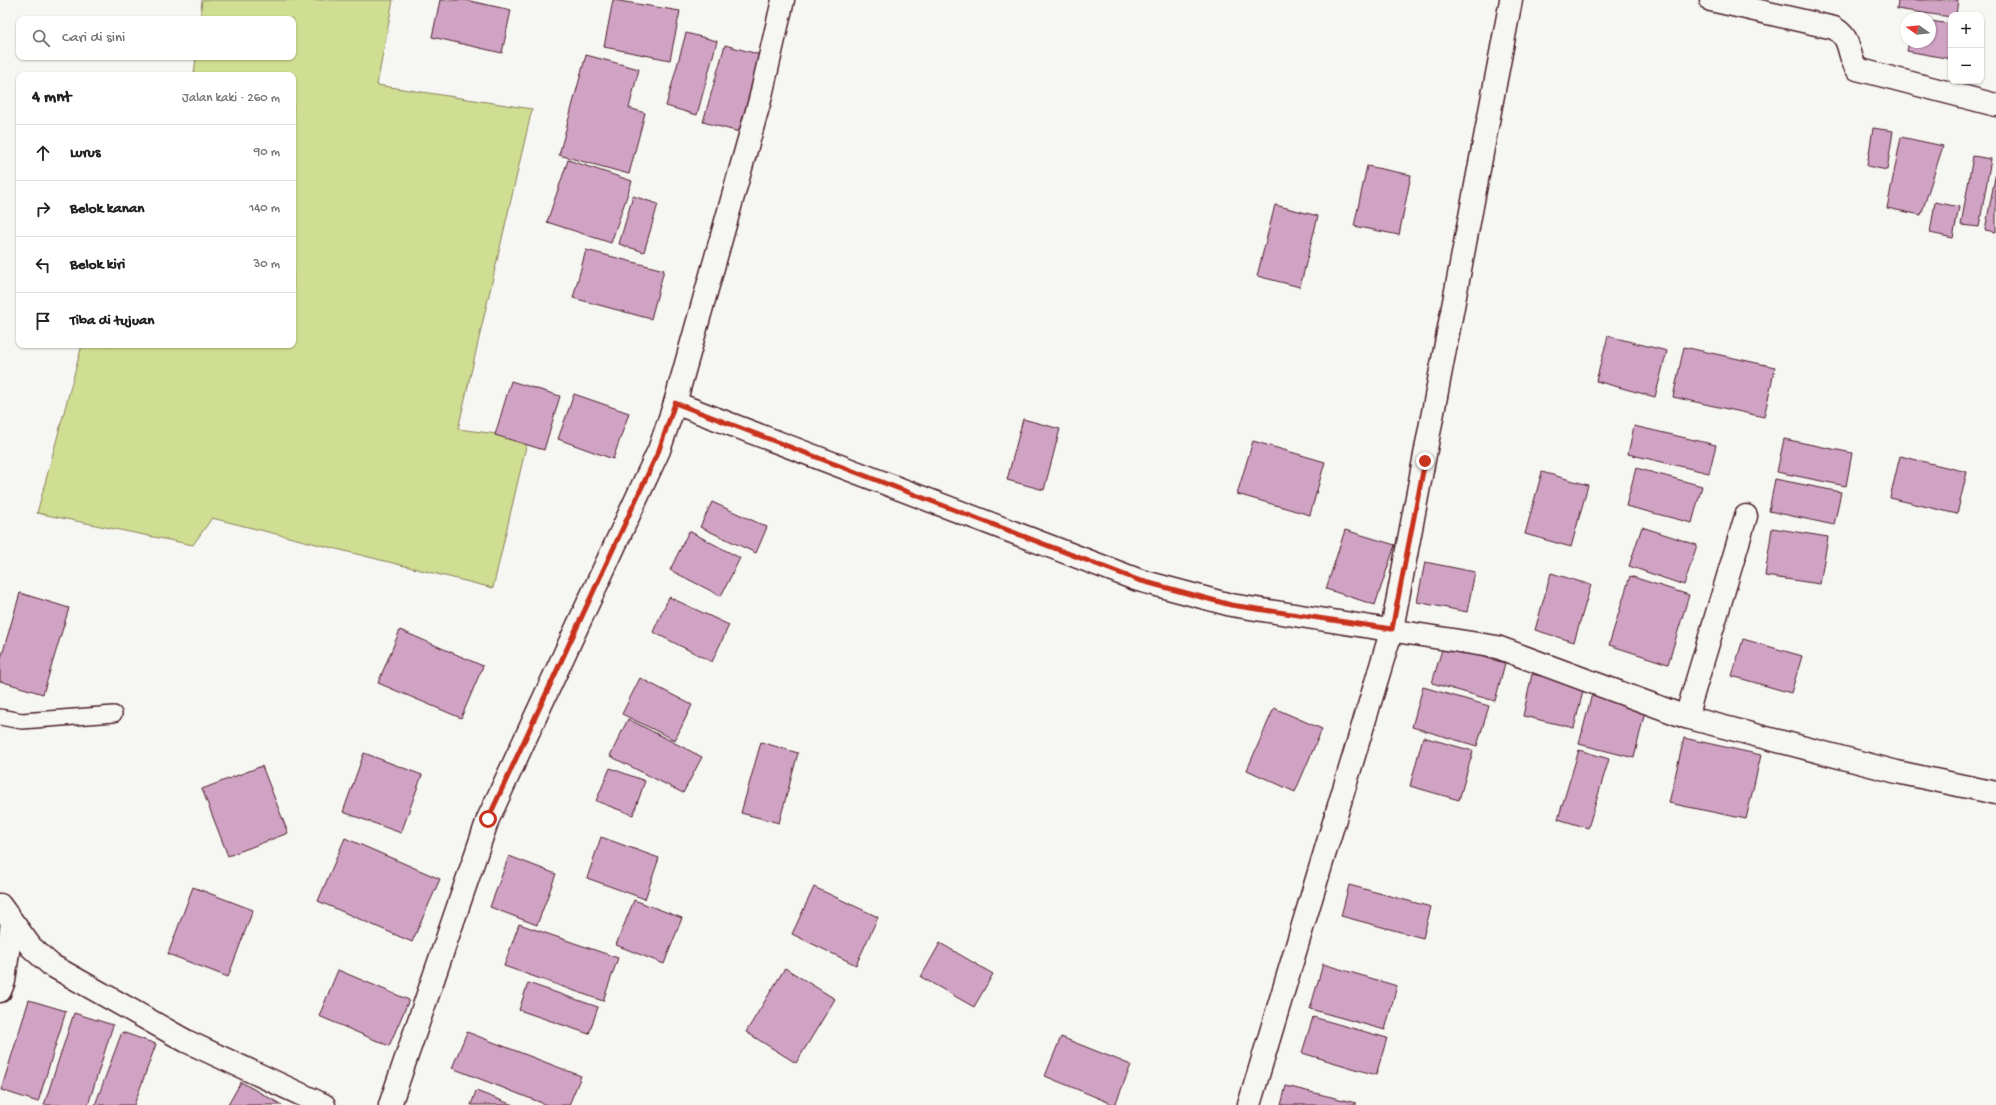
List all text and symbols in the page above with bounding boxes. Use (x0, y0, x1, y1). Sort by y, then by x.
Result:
north arrow (1900, 12, 1936, 48)
map controls (1948, 12, 1984, 84)
button: + (1948, 12, 1984, 48)
search box (16, 16, 296, 60)
icon: search (30, 27, 52, 49)
text: Cari di sini (62, 29, 125, 47)
button: − (1948, 48, 1984, 84)
text: 4 mnt (32, 88, 71, 108)
text: Jalan kaki · 260 m (182, 91, 280, 106)
icon: ahead (32, 142, 54, 164)
text: Lurus (70, 144, 100, 162)
text: 90 m (254, 145, 280, 160)
icon: right (32, 198, 54, 220)
text: Belok kanan (70, 200, 144, 218)
text: 140 m (249, 201, 280, 216)
icon: left (32, 254, 54, 276)
text: Belok kiri (70, 256, 125, 274)
text: 30 m (254, 257, 280, 272)
icon: arrive (32, 310, 54, 332)
text: Tiba di tujuan (70, 312, 154, 330)
route end (1416, 452, 1434, 470)
route start (479, 810, 497, 828)

